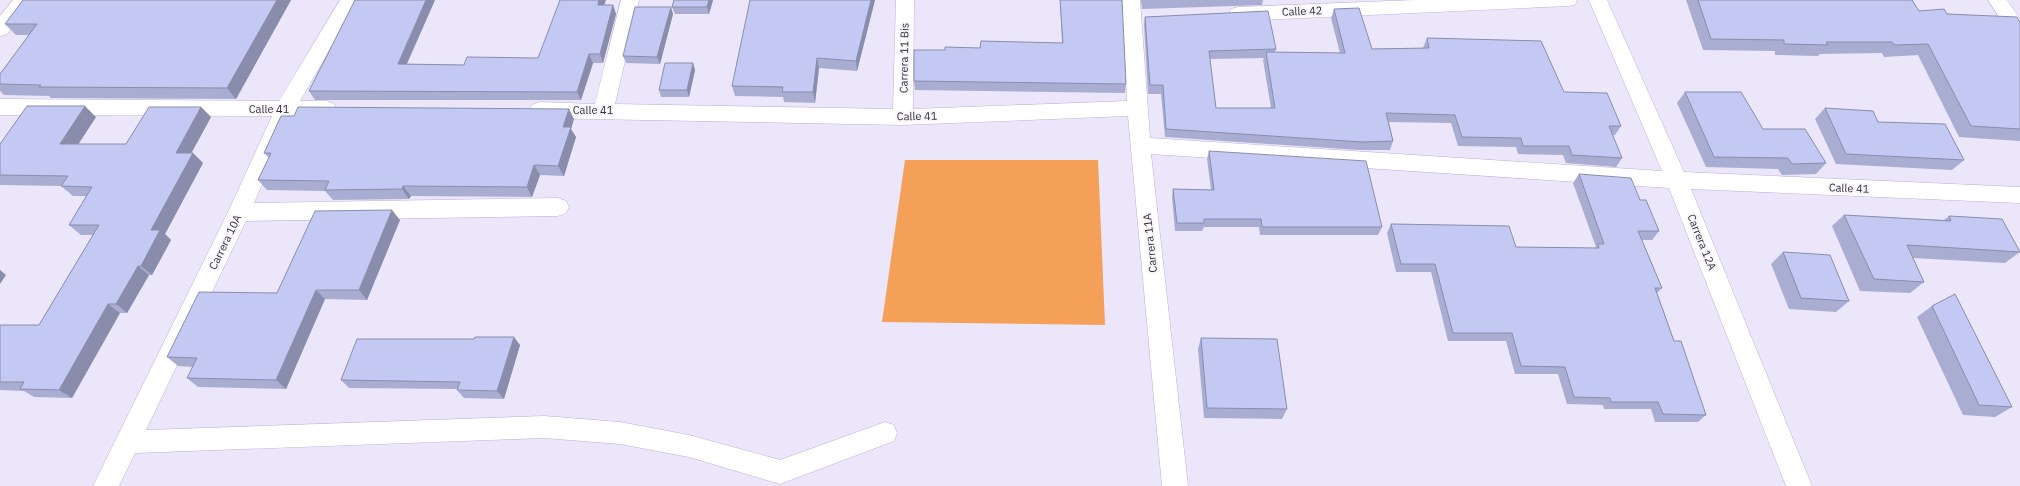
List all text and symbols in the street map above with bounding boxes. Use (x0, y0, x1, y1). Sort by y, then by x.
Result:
street label: Calle 42 (1282, 3, 1322, 19)
street label: Carrera 11 Bis (896, 23, 912, 93)
street label: Calle 41 (249, 102, 290, 116)
street label: Calle 41 (573, 103, 614, 117)
street label: Calle 41 (897, 109, 938, 123)
street label: Calle 41 (1829, 180, 1870, 196)
street label: Carrera 10A (206, 212, 244, 272)
street label: Carrera 12A (1684, 212, 1720, 272)
street label: Carrera 11A (1140, 213, 1160, 273)

